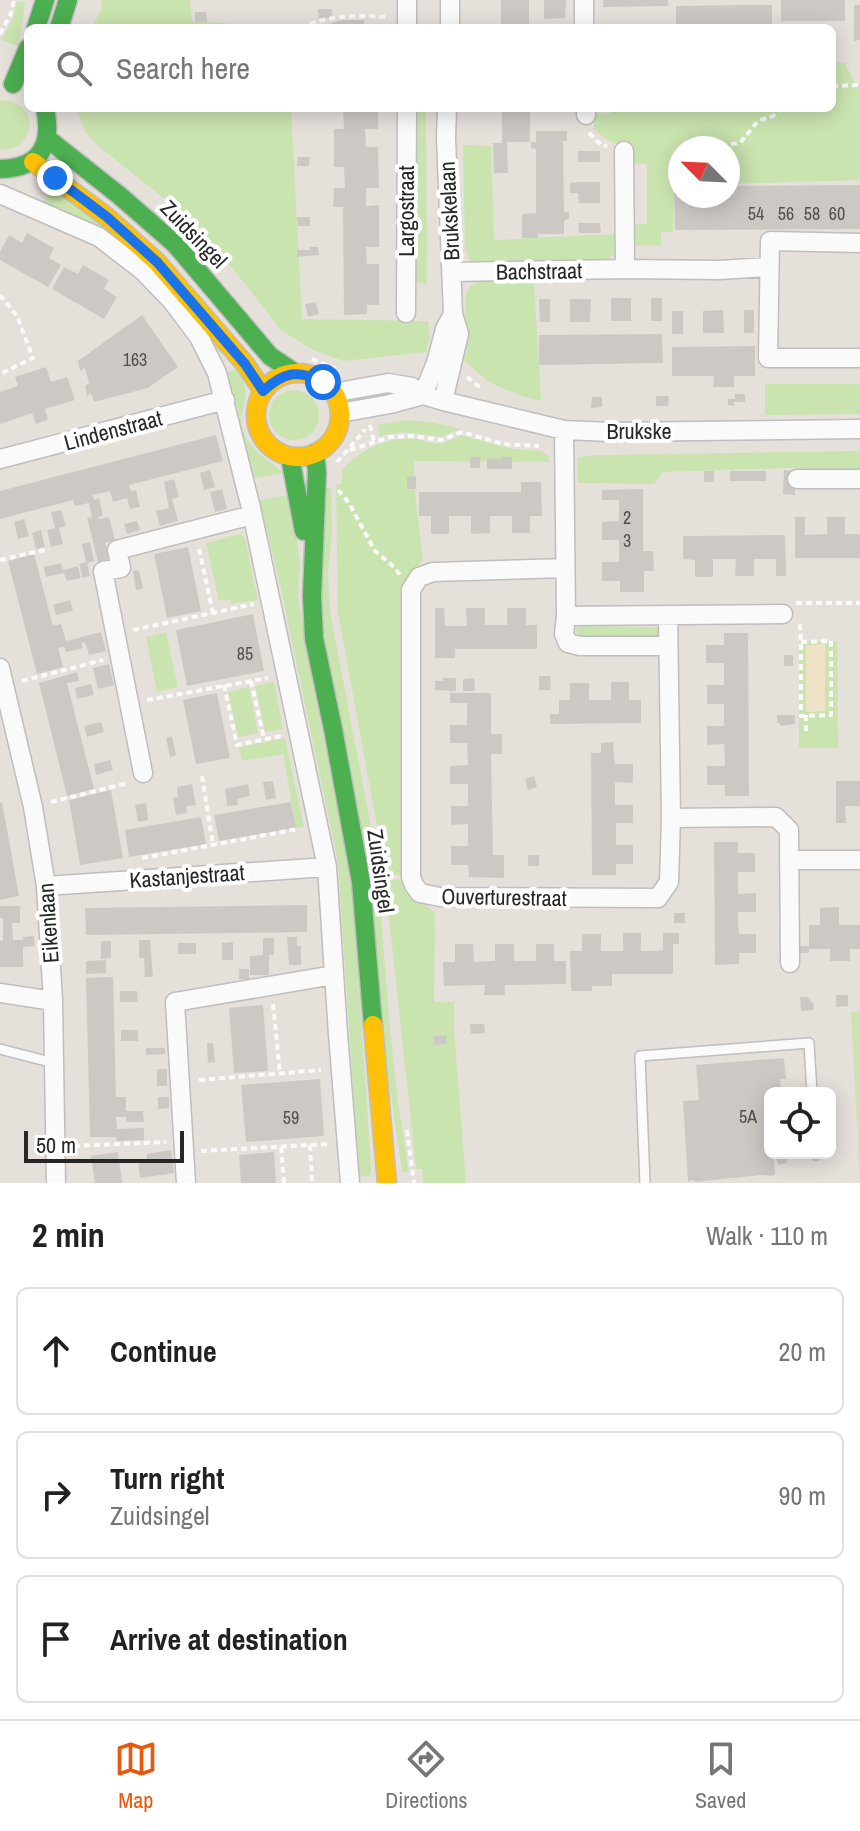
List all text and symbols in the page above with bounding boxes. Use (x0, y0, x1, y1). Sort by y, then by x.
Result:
search box (24, 24, 836, 112)
icon: search (52, 46, 96, 90)
text: Search here (116, 48, 250, 88)
north arrow (668, 136, 740, 208)
route end (37, 160, 73, 196)
street label: Brukskelaan (431, 161, 467, 261)
street label: Largostraat (391, 165, 421, 257)
street label: Zuidsingel (154, 193, 234, 275)
house number: 54 (748, 201, 764, 226)
house number: 56 (778, 201, 794, 226)
house number: 58 (804, 201, 820, 226)
house number: 60 (829, 201, 845, 226)
street label: Bachstraat (496, 255, 582, 287)
house number: 163 (123, 347, 147, 372)
route start (305, 364, 341, 400)
street label: Lindenstraat (61, 403, 165, 457)
street label: Brukske (606, 416, 672, 446)
house number: 2 (623, 505, 631, 530)
house number: 3 (623, 528, 631, 553)
house number: 85 (237, 641, 253, 666)
street label: Zuidsingel (360, 827, 402, 915)
street label: Kastanjestraat (128, 857, 246, 895)
street label: Ouverturestraat (441, 881, 567, 913)
street label: Eikenlaan (30, 882, 66, 964)
map controls (764, 1087, 836, 1159)
button: locate (764, 1087, 836, 1159)
house number: 5A (739, 1104, 757, 1129)
house number: 59 (283, 1105, 299, 1130)
scale bar (24, 1127, 184, 1163)
text: 50 m (36, 1130, 76, 1160)
text: 2 min (32, 1212, 105, 1258)
text: Walk · 110 m (706, 1218, 828, 1253)
icon: ahead (34, 1329, 78, 1373)
text: Continue (110, 1331, 217, 1371)
text: 20 m (779, 1334, 826, 1369)
text: Turn right (110, 1458, 224, 1498)
icon: right (34, 1473, 78, 1517)
text: 90 m (779, 1478, 826, 1513)
text: Zuidsingel (110, 1498, 210, 1533)
icon: arrive (34, 1617, 78, 1661)
text: Arrive at destination (110, 1619, 348, 1659)
tab: Map (114, 1737, 158, 1815)
tab: Directions (385, 1737, 468, 1815)
tab: Saved (695, 1737, 746, 1815)

